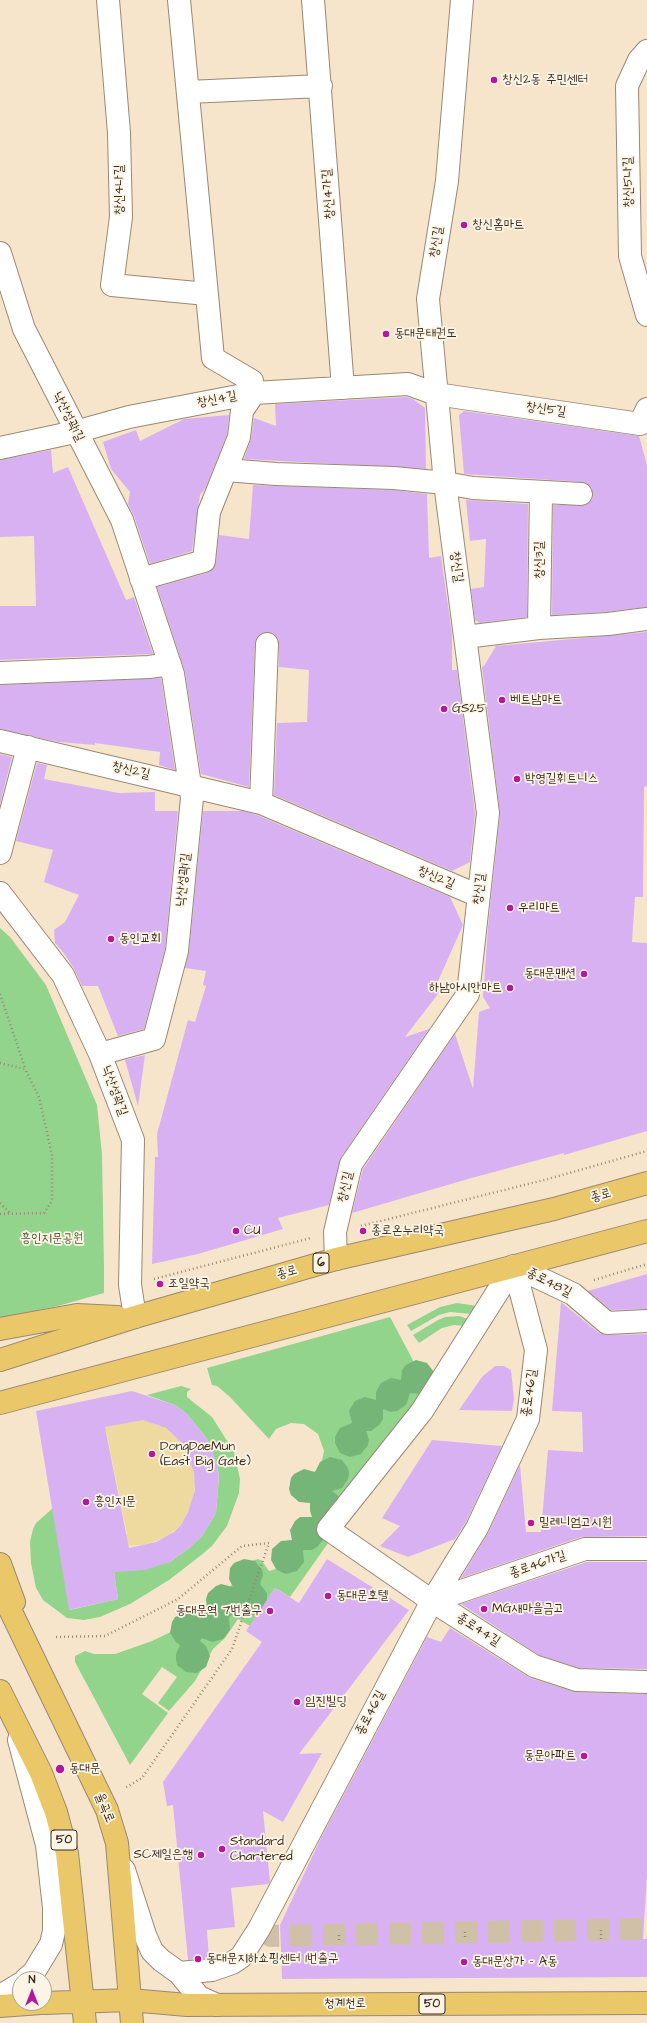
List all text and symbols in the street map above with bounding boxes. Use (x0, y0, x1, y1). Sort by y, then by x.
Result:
place label: 창신2동 주민센터 (502, 72, 588, 88)
marker: 창신2동 주민센터 (489, 75, 499, 85)
street label: 창신5나길 (621, 156, 637, 208)
street label: 창신4나길 (112, 165, 128, 215)
street label: 창신4가길 (319, 168, 339, 220)
place label: 창신홈마트 (472, 217, 524, 233)
marker: 창신홈마트 (459, 220, 469, 230)
street label: 창신길 (427, 225, 447, 259)
place label: 동대문태권도 (394, 326, 457, 342)
marker: 동대문태권도 (381, 329, 391, 339)
street label: 낙산성곽1길 (49, 389, 87, 445)
street label: 창신4길 (196, 389, 238, 411)
street label: 창신5길 (525, 399, 567, 421)
street label: 창신3길 (532, 541, 548, 579)
street label: 창신길 (446, 550, 466, 584)
place label: 베트남마트 (510, 692, 562, 708)
marker: 베트남마트 (497, 695, 507, 705)
place label: GS25 (452, 701, 486, 717)
marker: GS25 (439, 704, 449, 714)
street label: 창신2길 (110, 759, 152, 783)
place label: 박영길휘트니스 (525, 771, 598, 787)
marker: 박영길휘트니스 (512, 774, 522, 784)
street label: 낙산성곽1길 (173, 852, 195, 908)
street label: 창신2길 (415, 863, 457, 893)
street label: 창신길 (471, 873, 489, 905)
place label: 우리마트 (518, 900, 560, 916)
marker: 우리마트 (505, 903, 515, 913)
place label: 동인교회 (119, 931, 161, 947)
marker: 동인교회 (106, 934, 116, 944)
place label: 동대문맨션 (524, 966, 576, 982)
marker: 동대문맨션 (579, 969, 589, 979)
place label: 하남아시안마트 (429, 980, 502, 996)
marker: 하남아시안마트 (505, 983, 515, 993)
street label: 낙산성곽길 (98, 1064, 130, 1118)
street label: 창신길 (335, 1170, 357, 1204)
street label: 종로 (589, 1186, 613, 1206)
place label: CU (244, 1223, 261, 1239)
place label: 종로온누리약국 (371, 1223, 444, 1239)
marker: CU (231, 1226, 241, 1236)
marker: 종로온누리약국 (358, 1226, 368, 1236)
park label: 흥인지문공원 (21, 1231, 83, 1247)
road number: 6 (313, 1253, 329, 1273)
street label: 종로 (275, 1263, 299, 1283)
street label: 종로48길 (524, 1265, 574, 1301)
place label: 조일약국 (168, 1276, 210, 1292)
marker: 조일약국 (155, 1279, 165, 1289)
street label: 종로46길 (519, 1368, 541, 1418)
place label: DongDaeMun (East Big Gate) (160, 1439, 251, 1470)
marker: DongDaeMun (East Big Gate) (147, 1449, 157, 1459)
place label: 흥인지문 (94, 1494, 136, 1510)
marker: 흥인지문 (81, 1497, 91, 1507)
place label: 밀레니엄고시원 (539, 1515, 612, 1531)
marker: 밀레니엄고시원 (526, 1518, 536, 1528)
street label: 종로46가길 (508, 1548, 568, 1582)
place label: 동대문호텔 (336, 1588, 388, 1604)
marker: 동대문호텔 (323, 1591, 333, 1601)
place label: MG새마을금고 (492, 1601, 564, 1617)
place label: 동대문역 7번출구 (176, 1603, 262, 1619)
marker: MG새마을금고 (479, 1604, 489, 1614)
marker: 동대문역 7번출구 (265, 1606, 275, 1616)
street label: 종로44길 (453, 1610, 503, 1650)
street label: 종로46길 (353, 1688, 389, 1738)
place label: 임진빌딩 (305, 1694, 347, 1710)
marker: 임진빌딩 (292, 1697, 302, 1707)
place label: 동문아파트 (524, 1748, 576, 1764)
marker: 동문아파트 (579, 1751, 589, 1761)
place label: 동대문 (69, 1761, 100, 1777)
marker: 동대문 (54, 1763, 66, 1775)
street label: 율곡로 (91, 1791, 117, 1825)
road number: 50 (51, 1830, 77, 1850)
place label: Standard Chartered (230, 1834, 293, 1865)
marker: Standard Chartered (217, 1844, 227, 1854)
place label: SC제일은행 (134, 1847, 193, 1863)
marker: SC제일은행 (196, 1850, 206, 1860)
place label: 동대문지하쇼핑센터 1번출구 (206, 1951, 338, 1967)
marker: 동대문지하쇼핑센터 1번출구 (193, 1954, 203, 1964)
place label: 동대문상가 - A동 (472, 1954, 558, 1970)
marker: 동대문상가 - A동 (459, 1957, 469, 1967)
north arrow (12, 1971, 52, 2011)
text: N (29, 1972, 35, 1987)
road number: 50 (419, 1994, 445, 2014)
street label: 청계천로 (324, 1996, 366, 2012)

